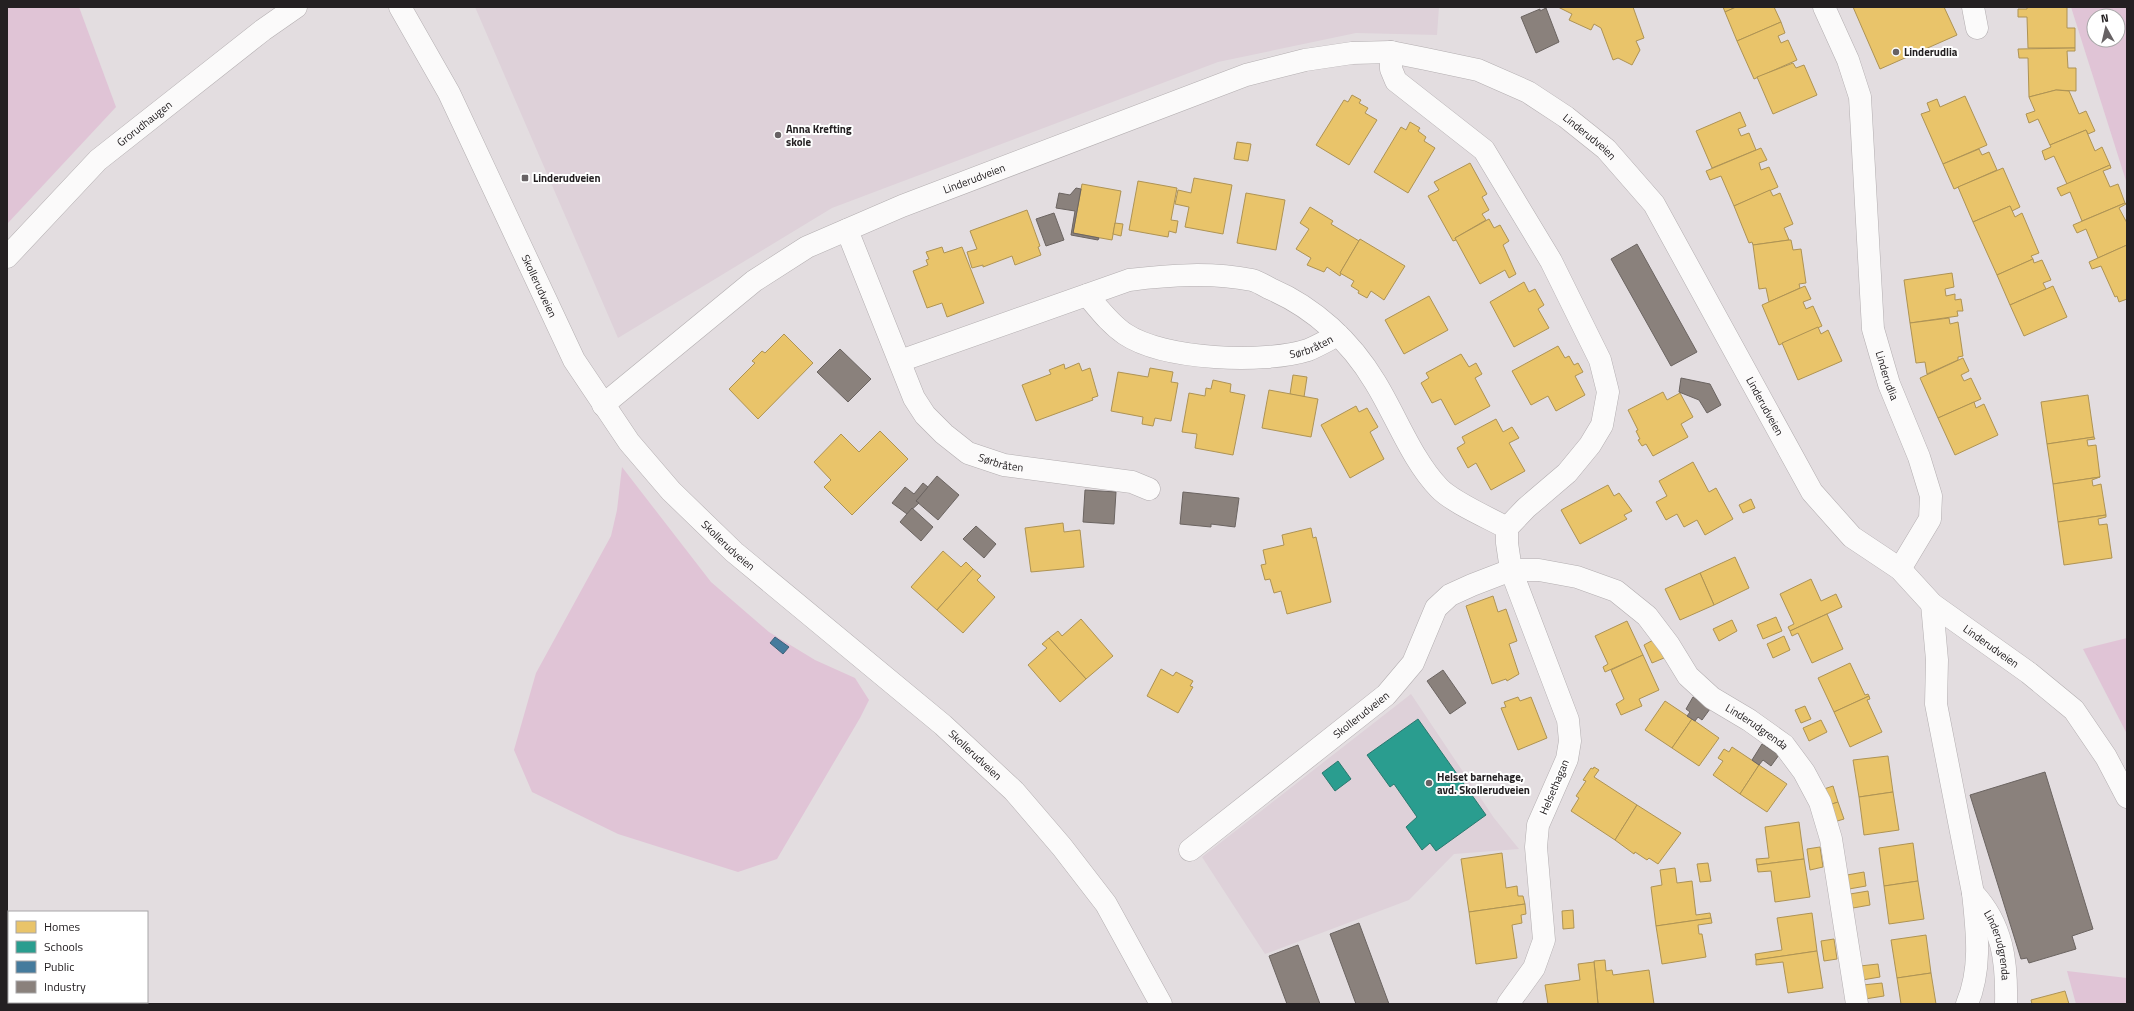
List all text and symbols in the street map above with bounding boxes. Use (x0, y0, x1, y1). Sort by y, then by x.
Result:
north arrow (2086, 8, 2126, 48)
text: N (2100, 10, 2109, 27)
place label: Linderudlia (1904, 44, 1958, 60)
marker: Linderudlia (1891, 47, 1901, 57)
street label: Grorudhaugen (113, 97, 175, 150)
street label: Linderudveien (1560, 110, 1620, 163)
place label: Anna Krefting skole (786, 121, 852, 150)
marker: Anna Krefting skole (773, 130, 783, 140)
street label: Linderudveien (941, 159, 1007, 198)
place label: Linderudveien (533, 170, 601, 186)
marker: Linderudveien (520, 173, 530, 183)
street label: Skollerudveien (518, 252, 561, 320)
street label: Sørbråten (1288, 331, 1336, 362)
street label: Linderudlia (1872, 349, 1903, 403)
street label: Linderudveien (1742, 374, 1788, 439)
street label: Sørbråten (976, 449, 1024, 476)
street label: Skollerudveien (698, 517, 759, 574)
street label: Linderudveien (1960, 621, 2022, 672)
street label: Skollerudveien (1329, 687, 1393, 742)
street label: Linderudgrenda (1723, 700, 1793, 753)
street label: Skollerudveien (945, 726, 1005, 784)
street label: Helsethagan (1535, 757, 1573, 817)
place label: Helset barnehage, avd. Skollerudveien (1437, 769, 1530, 798)
marker: Helset barnehage, avd. Skollerudveien (1424, 778, 1434, 788)
street label: Linderudgrenda (1980, 907, 2014, 981)
legend (8, 911, 148, 1003)
text: Homes (44, 917, 80, 936)
text: Schools (44, 937, 84, 956)
text: Public (44, 957, 74, 976)
text: Industry (44, 977, 86, 996)

